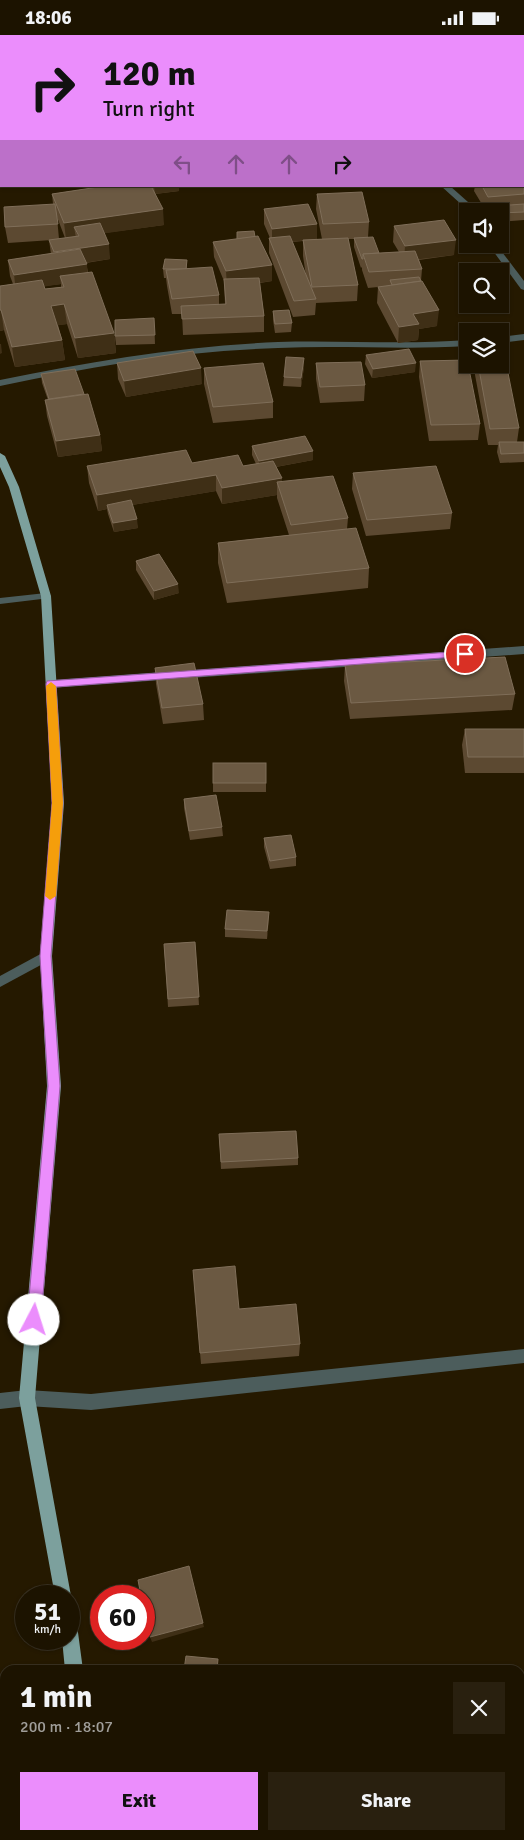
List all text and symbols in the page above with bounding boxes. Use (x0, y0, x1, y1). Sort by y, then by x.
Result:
text: 18:06 (25, 6, 72, 30)
text: 120 m (103, 52, 196, 95)
icon: right (20, 55, 85, 120)
text: Turn right (103, 95, 195, 122)
icon: left (169, 150, 197, 178)
icon: ahead (222, 150, 250, 178)
icon: ahead (275, 150, 303, 178)
icon: right (328, 150, 356, 178)
map controls (459, 203, 509, 373)
button: sound (459, 203, 509, 253)
button: search (459, 263, 509, 313)
button: layers (459, 323, 509, 373)
pin (444, 633, 486, 675)
icon: arrive (451, 640, 479, 668)
position arrow (7, 1293, 59, 1345)
speed limit sign: 60 (90, 1585, 155, 1650)
text: 51 (34, 1596, 61, 1627)
text: km/h (34, 1622, 61, 1637)
text: 1 min (20, 1679, 92, 1716)
button: close (453, 1682, 505, 1734)
text: 200 m · 18:07 (20, 1717, 113, 1737)
button: Exit (20, 1772, 258, 1830)
button: Share (268, 1772, 505, 1830)

